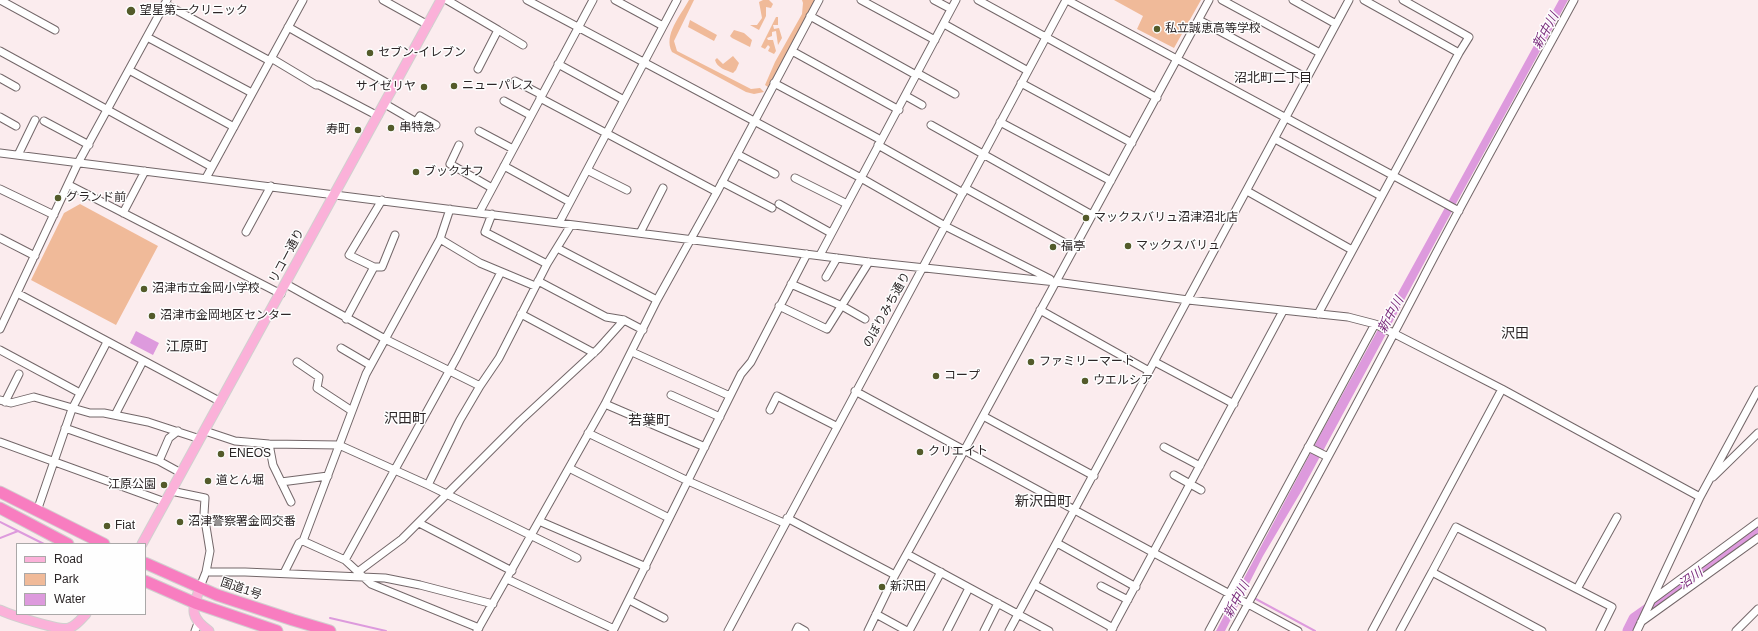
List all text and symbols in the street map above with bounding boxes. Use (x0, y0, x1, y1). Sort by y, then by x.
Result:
place label: 望星第一クリニック (140, 4, 248, 18)
marker: 望星第一クリニック (125, 5, 137, 17)
water label: 新中川 (1530, 10, 1562, 52)
place label: 私立誠恵高等学校 (1165, 22, 1261, 36)
marker: 私立誠恵高等学校 (1152, 24, 1162, 34)
place label: セブン-イレブン (378, 46, 466, 60)
marker: セブン-イレブン (365, 48, 375, 58)
district label: 沼北町二丁目 (1234, 70, 1312, 86)
place label: ニューパレス (462, 79, 534, 93)
place label: サイゼリヤ (356, 80, 416, 94)
marker: ニューパレス (449, 81, 459, 91)
marker: サイゼリヤ (419, 82, 429, 92)
place label: 串特急 (399, 121, 435, 135)
place label: 寿町 (326, 123, 350, 137)
marker: 串特急 (386, 123, 396, 133)
marker: 寿町 (353, 125, 363, 135)
place label: ブックオフ (424, 165, 484, 179)
marker: ブックオフ (411, 167, 421, 177)
place label: グランド前 (66, 191, 126, 205)
marker: グランド前 (53, 193, 63, 203)
place label: マックスバリュ沼津沼北店 (1094, 211, 1238, 225)
marker: マックスバリュ沼津沼北店 (1081, 213, 1091, 223)
street label: リコー通り (267, 226, 307, 286)
place label: マックスバリュ (1136, 239, 1220, 253)
place label: 福亭 (1061, 240, 1085, 254)
marker: マックスバリュ (1123, 241, 1133, 251)
marker: 福亭 (1048, 242, 1058, 252)
street label: のぼりみち通り (860, 270, 914, 350)
place label: 沼津市立金岡小学校 (152, 282, 260, 296)
marker: 沼津市立金岡小学校 (139, 284, 149, 294)
water label: 新中川 (1375, 294, 1407, 336)
place label: 沼津市金岡地区センター (160, 309, 292, 323)
marker: 沼津市金岡地区センター (147, 311, 157, 321)
district label: 沢田 (1501, 326, 1529, 342)
district label: 江原町 (166, 339, 208, 355)
place label: ファミリーマート (1039, 355, 1135, 369)
marker: ファミリーマート (1026, 357, 1036, 367)
place label: コープ (944, 369, 980, 383)
marker: コープ (931, 371, 941, 381)
place label: ウエルシア (1093, 374, 1153, 388)
marker: ウエルシア (1080, 376, 1090, 386)
district label: 沢田町 (384, 411, 426, 427)
district label: 若葉町 (628, 413, 670, 429)
place label: クリエイト (928, 445, 988, 459)
place label: ENEOS (229, 447, 271, 461)
marker: クリエイト (915, 447, 925, 457)
marker: ENEOS (216, 449, 226, 459)
place label: 道とん堀 (216, 474, 264, 488)
marker: 道とん堀 (203, 476, 213, 486)
place label: 江原公園 (108, 478, 156, 492)
marker: 江原公園 (159, 480, 169, 490)
district label: 新沢田町 (1015, 494, 1071, 510)
place label: 沼津警察署金岡交番 (188, 515, 296, 529)
marker: 沼津警察署金岡交番 (175, 517, 185, 527)
place label: Fiat (115, 519, 135, 533)
marker: Fiat (102, 521, 112, 531)
legend (16, 543, 146, 615)
text: Road (54, 552, 83, 566)
water label: 沼川 (1676, 565, 1706, 593)
text: Park (54, 572, 79, 586)
street label: 国道1号 (218, 575, 264, 603)
water label: 新中川 (1221, 579, 1253, 621)
place label: 新沢田 (890, 580, 926, 594)
marker: 新沢田 (877, 582, 887, 592)
text: Water (54, 592, 86, 606)

